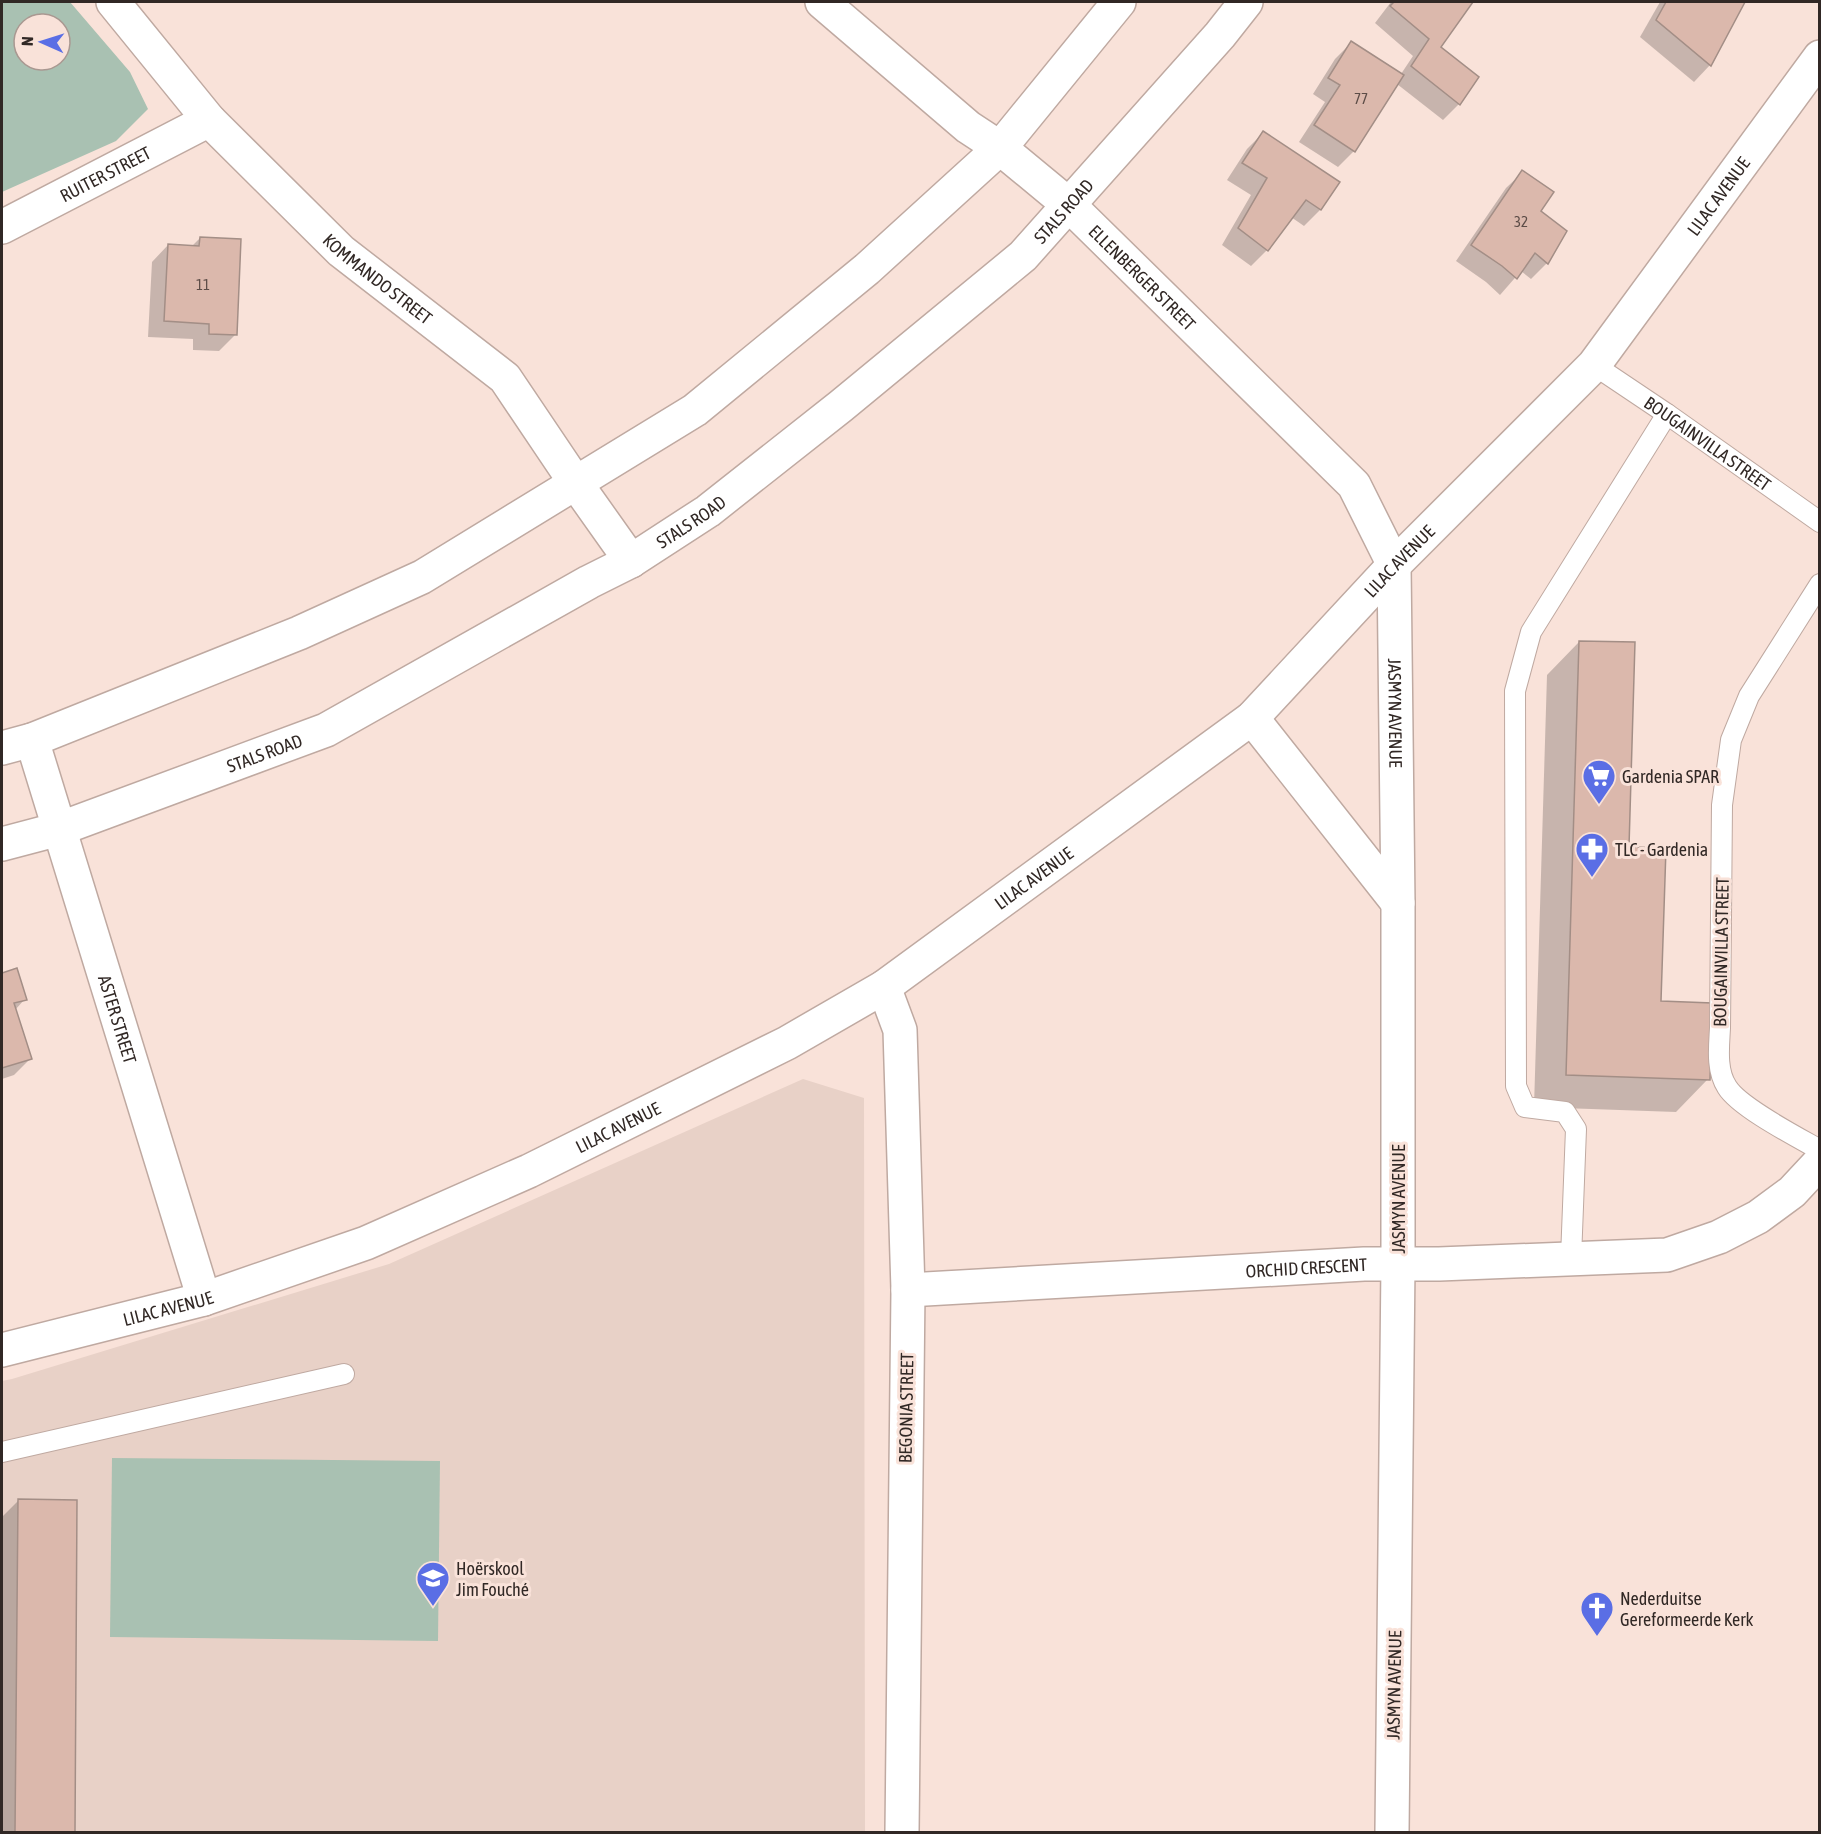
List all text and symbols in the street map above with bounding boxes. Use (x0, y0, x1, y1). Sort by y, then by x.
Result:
north arrow (12, 12, 72, 72)
text: N (18, 36, 36, 46)
house number: 77 (1354, 90, 1368, 107)
street label: RUITER STREET (56, 142, 154, 206)
street label: LILAC AVENUE (1682, 152, 1754, 239)
street label: STALS ROAD (1029, 174, 1097, 247)
house number: 32 (1514, 213, 1528, 230)
street label: ELLENBERGER STREET (1085, 220, 1200, 334)
street label: KOMMANDO STREET (319, 229, 436, 328)
house number: 11 (196, 276, 210, 293)
street label: BOUGAINVILLA STREET (1641, 391, 1775, 495)
street label: STALS ROAD (652, 491, 730, 552)
street label: LILAC AVENUE (1359, 520, 1439, 601)
street label: JASMYN AVENUE (1385, 658, 1407, 768)
street label: STALS ROAD (224, 729, 305, 776)
supermarket icon: Gardenia SPAR (1581, 758, 1617, 805)
place label: Gardenia SPAR (1622, 766, 1719, 787)
pharmacy icon: TLC - Gardenia (1574, 831, 1610, 878)
place label: TLC - Gardenia (1615, 839, 1708, 860)
street label: LILAC AVENUE (990, 842, 1077, 913)
street label: BOUGAINVILLA STREET (1709, 877, 1733, 1027)
street label: ASTER STREET (94, 972, 141, 1066)
street label: LILAC AVENUE (572, 1097, 664, 1157)
street label: JASMYN AVENUE (1388, 1144, 1409, 1254)
street label: ORCHID CRESCENT (1245, 1253, 1368, 1281)
street label: LILAC AVENUE (121, 1286, 216, 1330)
street label: BEGONIA STREET (895, 1353, 917, 1463)
place label: Hoërskool Jim Fouché (456, 1558, 529, 1600)
school or university icon: Hoërskool Jim Fouché (415, 1560, 451, 1607)
place label: Nederduitse Gereformeerde Kerk (1620, 1588, 1754, 1630)
church icon: Nederduitse Gereformeerde Kerk (1579, 1590, 1615, 1637)
street label: JASMYN AVENUE (1383, 1630, 1405, 1740)

